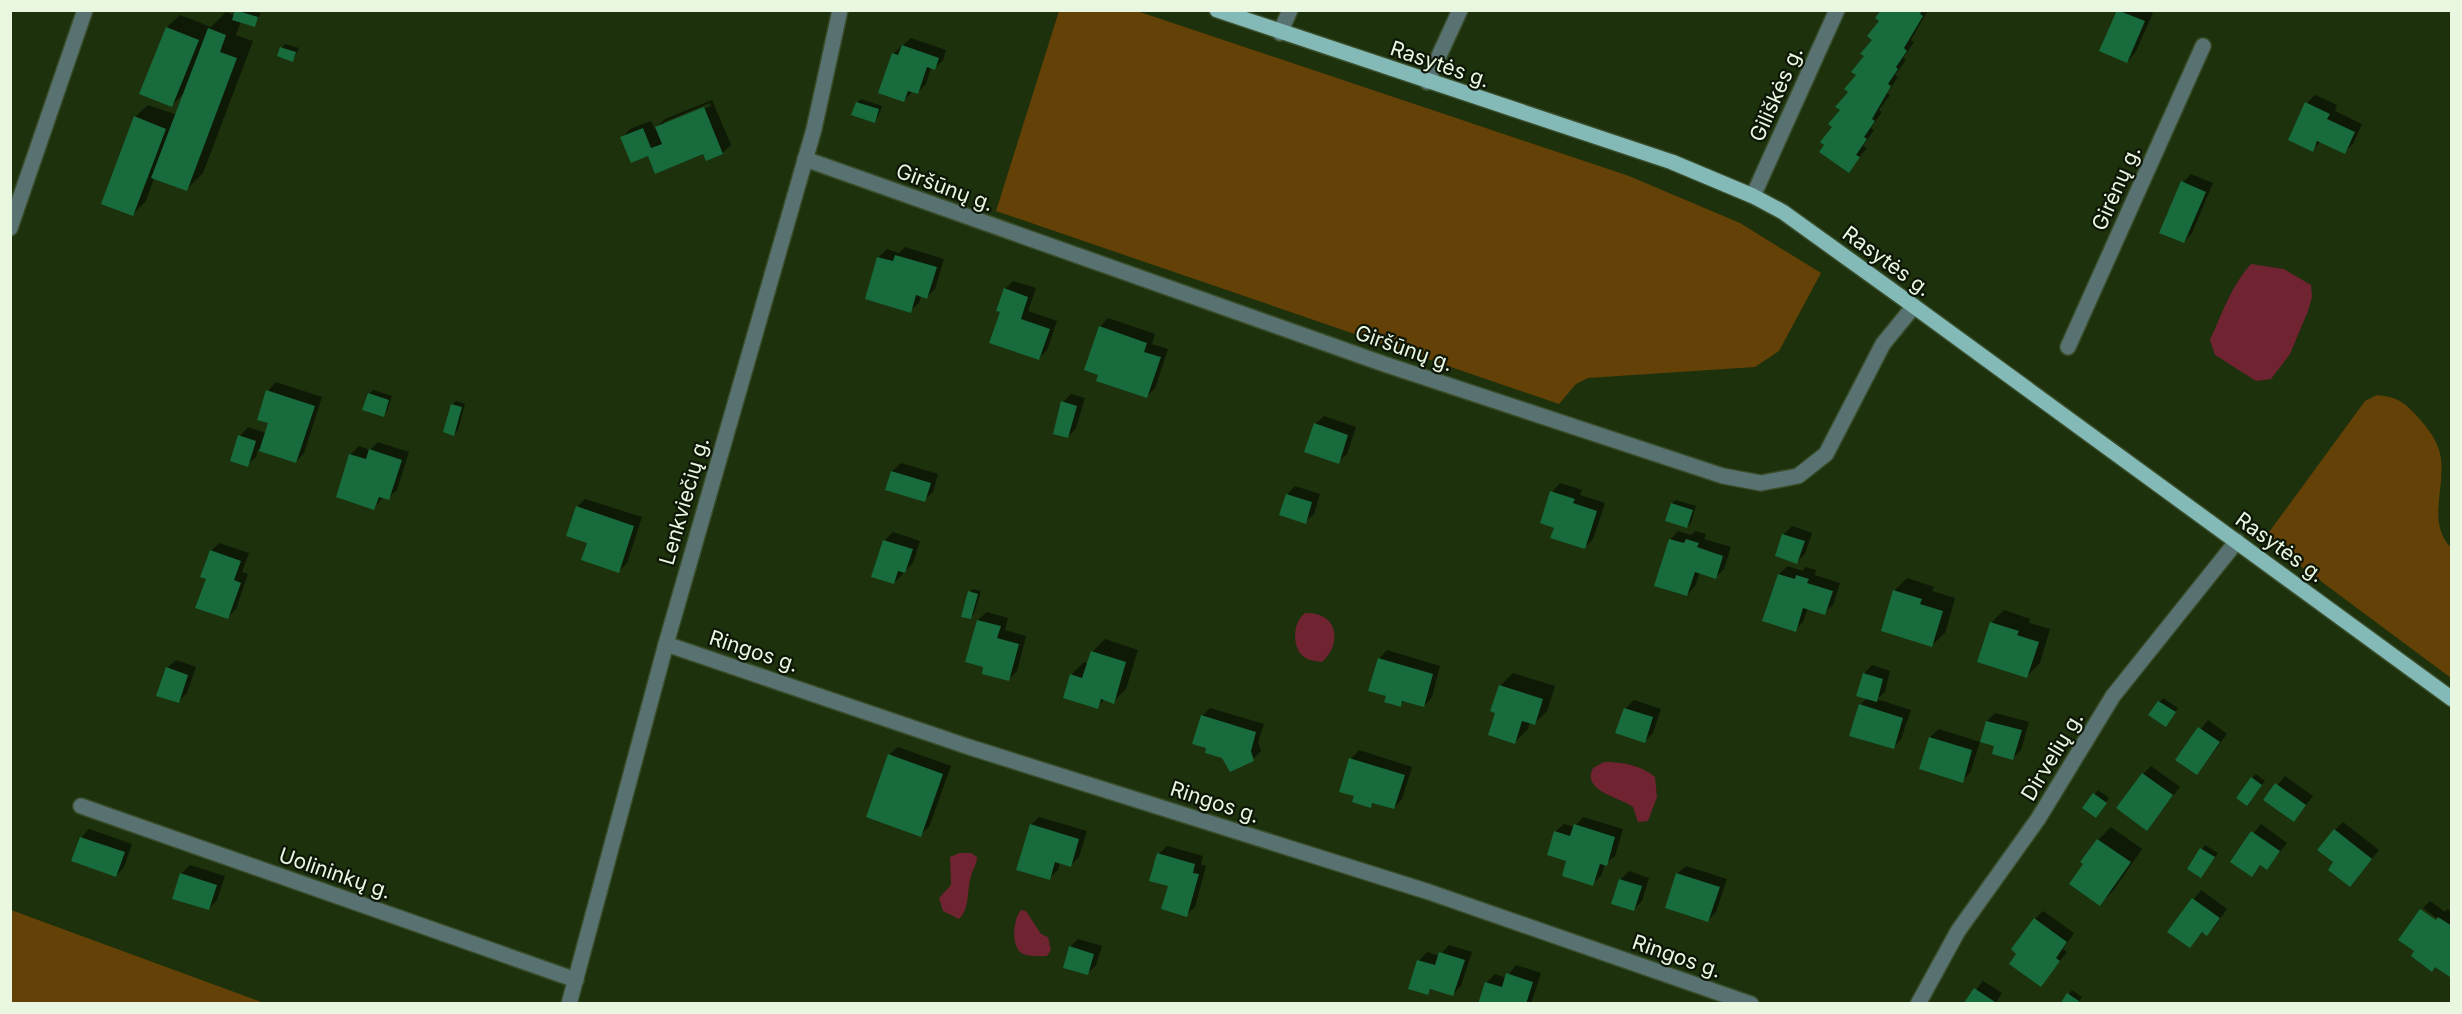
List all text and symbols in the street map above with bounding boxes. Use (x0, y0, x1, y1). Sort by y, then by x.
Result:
street label: Rasytės g. (1387, 35, 1493, 93)
street label: Giliškės g. (1744, 43, 1808, 145)
street label: Girėnų g. (2086, 142, 2146, 234)
street label: Giršūnų g. (893, 158, 997, 216)
street label: Rasytės g. (1838, 221, 1936, 301)
street label: Giršūnų g. (1352, 320, 1456, 376)
street label: Lenkviečių g. (654, 434, 714, 568)
street label: Rasytės g. (2231, 507, 2329, 587)
street label: Ringos g. (706, 625, 802, 677)
street label: Dirvelių g. (2016, 707, 2088, 805)
street label: Ringos g. (1167, 776, 1263, 828)
street label: Uolininkų g. (276, 842, 394, 904)
street label: Ringos g. (1629, 929, 1725, 983)

